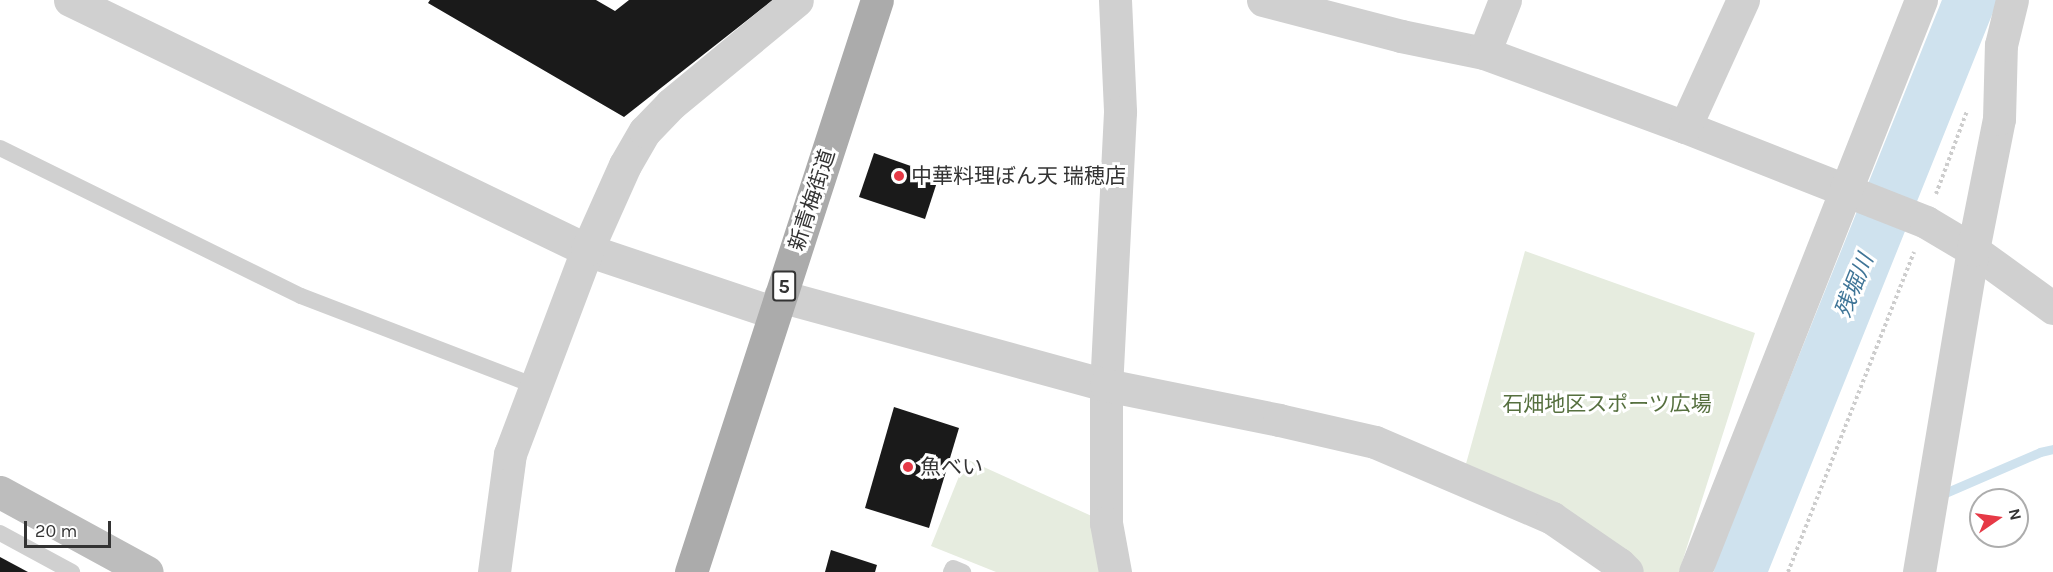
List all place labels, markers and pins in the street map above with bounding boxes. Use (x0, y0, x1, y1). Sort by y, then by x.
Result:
place label: 中華料理ぼん天 瑞穂店 (911, 163, 1126, 189)
marker: 中華料理ぼん天 瑞穂店 (892, 169, 906, 183)
place label: 魚べい (920, 454, 983, 480)
marker: 魚べい (901, 460, 915, 474)

